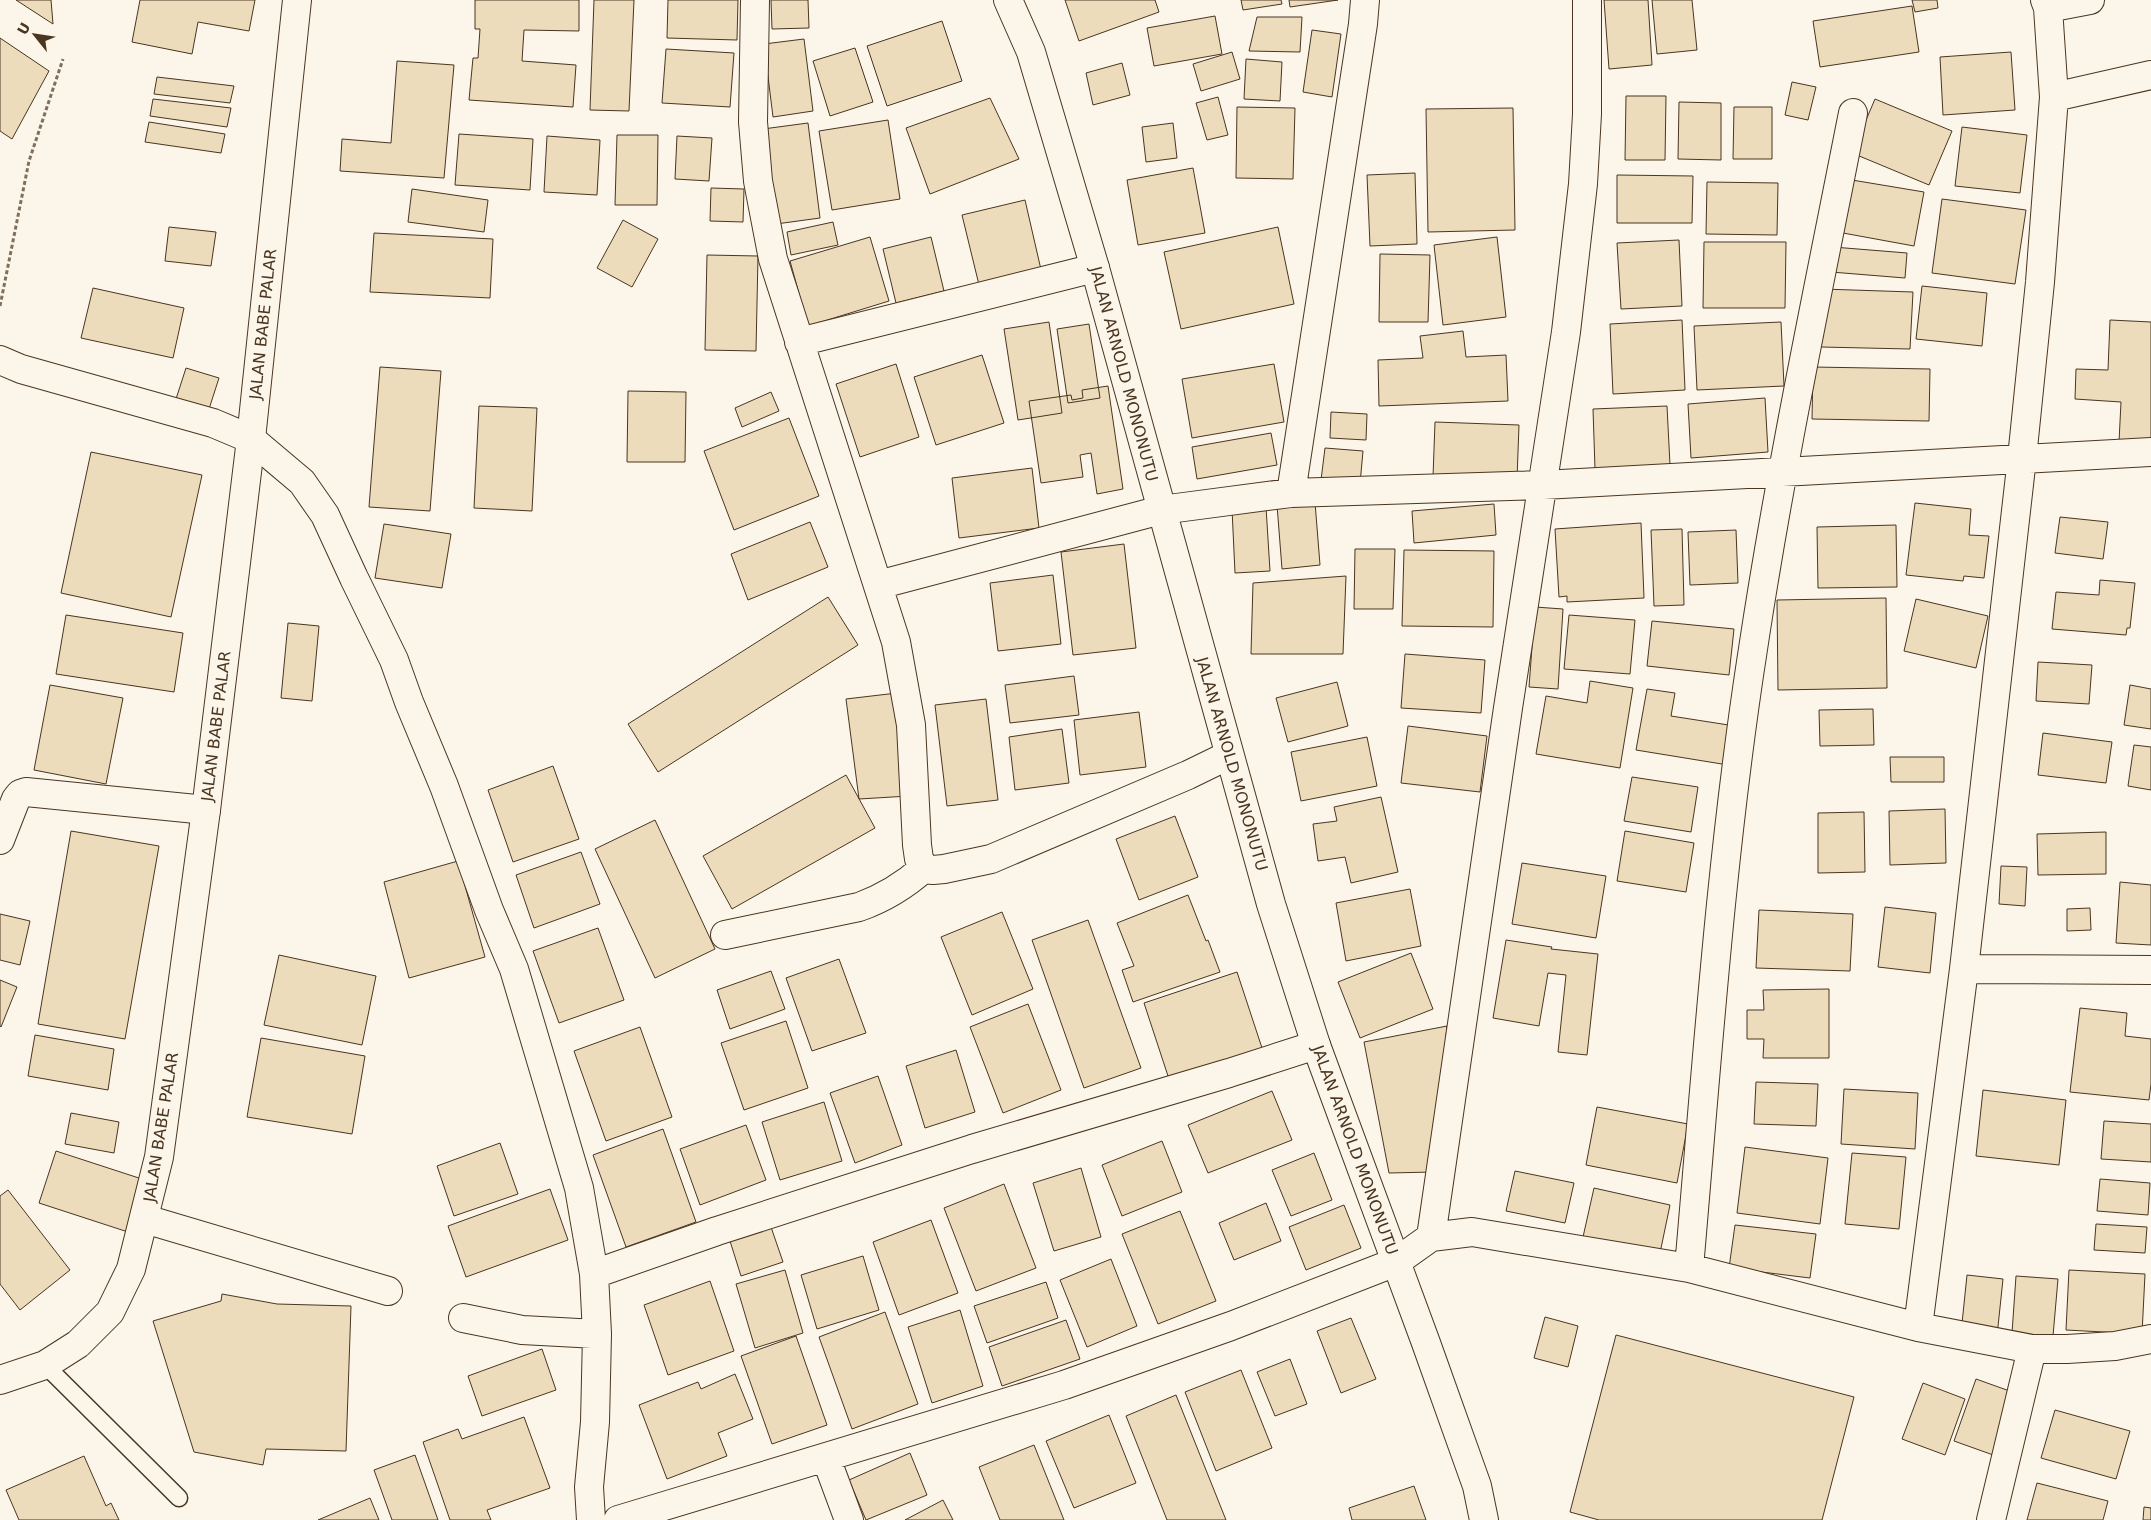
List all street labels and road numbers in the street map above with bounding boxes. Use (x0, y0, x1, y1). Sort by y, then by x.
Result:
street label: JALAN BABE PALAR (246, 248, 280, 401)
street label: JALAN ARNOLD MONONUTU (1086, 263, 1162, 484)
street label: JALAN BABE PALAR (197, 650, 235, 803)
street label: JALAN ARNOLD MONONUTU (1192, 654, 1272, 873)
street label: JALAN ARNOLD MONONUTU (1308, 1042, 1402, 1257)
street label: JALAN BABE PALAR (140, 1051, 182, 1204)

